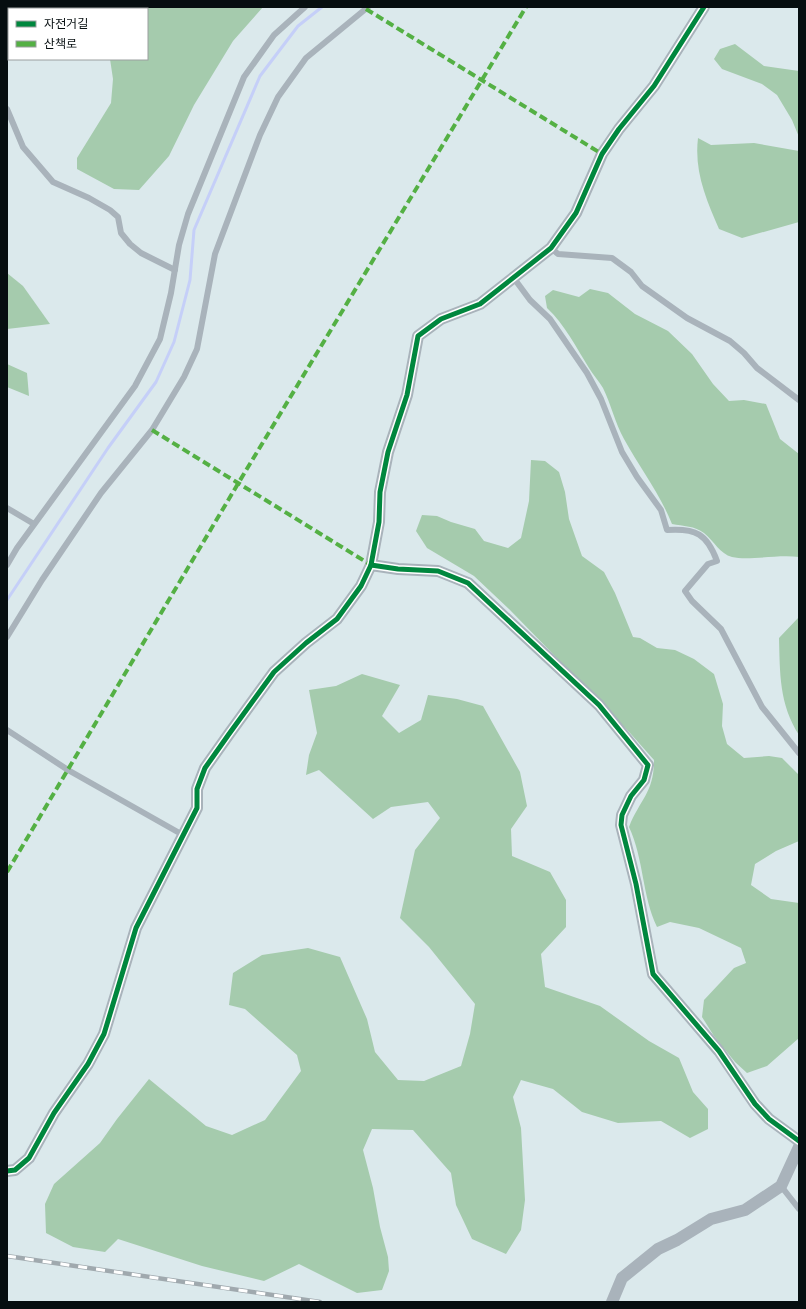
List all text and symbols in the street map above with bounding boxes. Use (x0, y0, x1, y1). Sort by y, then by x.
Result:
legend (8, 8, 148, 60)
text: 자전거길 (44, 17, 88, 31)
text: 산책로 (44, 37, 77, 51)

